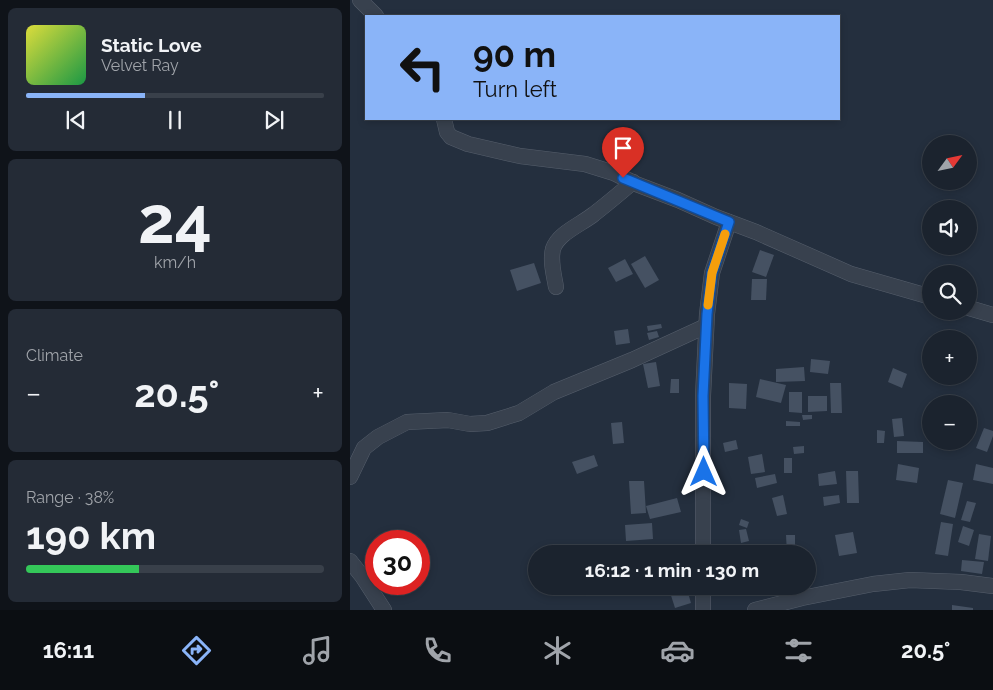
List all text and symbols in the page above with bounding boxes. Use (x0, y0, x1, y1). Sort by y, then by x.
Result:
text: Static Love (101, 34, 202, 56)
text: 90 m (473, 34, 556, 75)
icon: left (390, 35, 455, 100)
text: Velvet Ray (101, 56, 179, 75)
text: Turn left (473, 76, 557, 102)
icon: previous (62, 106, 90, 134)
icon: pause (161, 106, 189, 134)
icon: next (260, 106, 288, 134)
pin (602, 127, 644, 178)
icon: arrive (609, 134, 637, 162)
north arrow (922, 135, 978, 190)
map controls (922, 135, 977, 450)
text: 24 (138, 182, 212, 258)
button: sound (922, 200, 977, 255)
text: km/h (154, 253, 196, 272)
button: search (922, 265, 977, 320)
button: + (922, 330, 977, 385)
text: Climate (26, 346, 83, 365)
text: 20.5° (134, 371, 219, 416)
text: − (26, 377, 41, 410)
text: + (312, 377, 324, 410)
button: − (922, 395, 977, 450)
position arrow (677, 445, 729, 497)
text: Range · 38% (26, 488, 114, 507)
text: 190 km (26, 513, 156, 558)
speed limit sign: 30 (365, 530, 430, 595)
text: 16:12 · 1 min · 130 m (585, 559, 759, 581)
icon: directions (179, 633, 214, 668)
icon: music (300, 633, 335, 668)
icon: phone (420, 633, 455, 668)
icon: climate (540, 633, 575, 668)
icon: car (660, 633, 695, 668)
icon: filters (781, 633, 816, 668)
text: 16:11 (43, 637, 94, 663)
text: 20.5° (901, 637, 950, 663)

